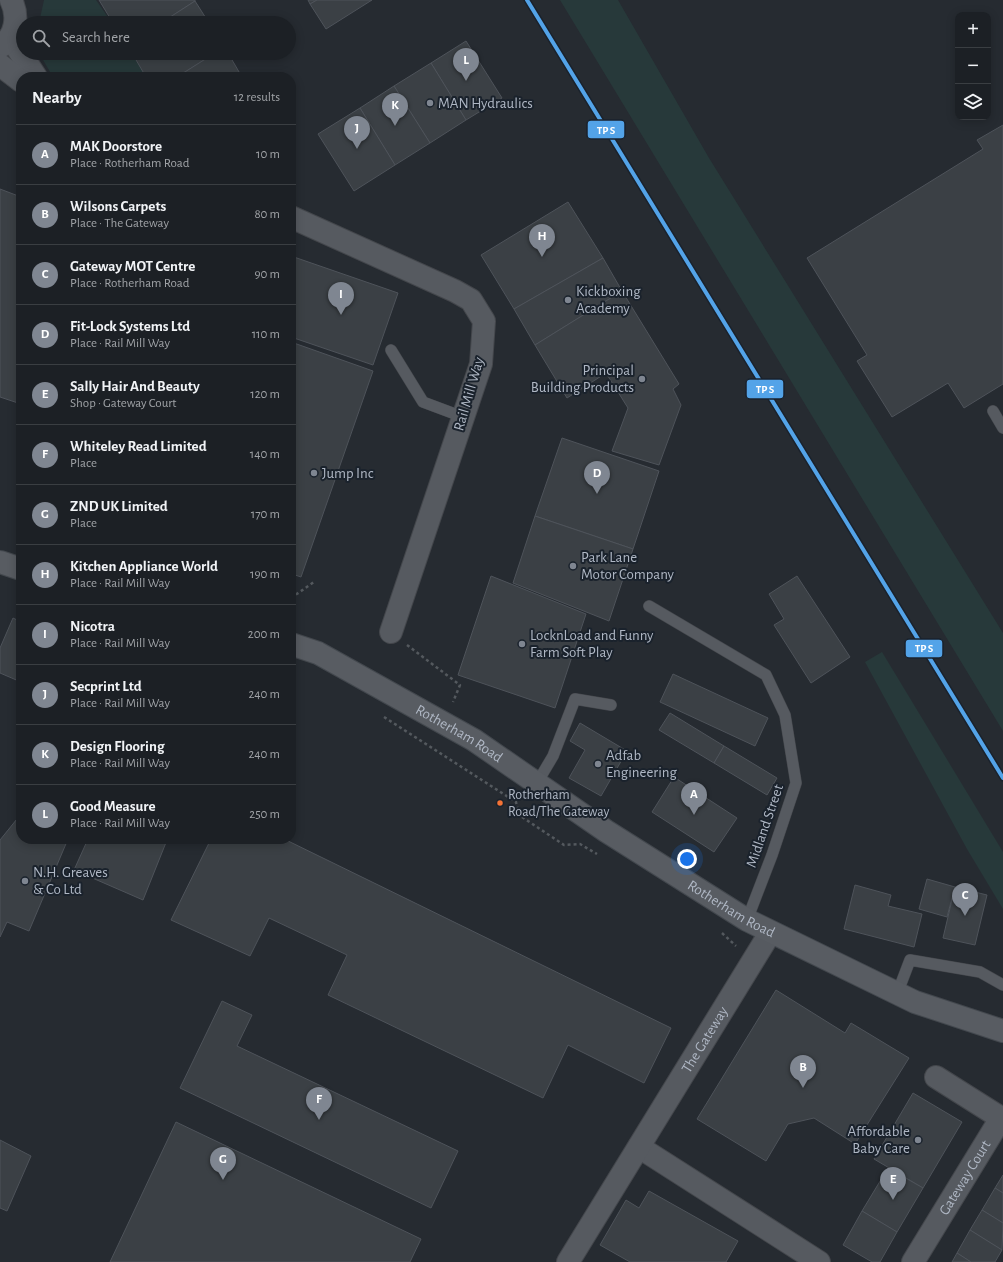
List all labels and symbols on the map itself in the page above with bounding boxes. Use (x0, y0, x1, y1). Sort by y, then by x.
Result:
pin: L (453, 48, 479, 81)
pin: K (382, 93, 408, 126)
place label: MAN Hydraulics (438, 96, 533, 111)
marker: MAN Hydraulics (425, 98, 435, 108)
pin: J (344, 116, 370, 149)
line badge: TP S (587, 120, 625, 139)
text: TP S (597, 125, 616, 136)
pin: H (529, 224, 555, 257)
pin: I (328, 282, 354, 315)
place label: Kickboxing Academy (576, 284, 641, 316)
marker: Kickboxing Academy (563, 295, 573, 305)
street label: Rail Mill Way (451, 355, 487, 433)
place label: Principal Building Products (531, 363, 634, 395)
marker: Principal Building Products (637, 374, 647, 384)
line badge: TP S (746, 379, 784, 399)
text: TP S (756, 384, 775, 395)
pin: D (584, 461, 610, 494)
place label: Jump Inc (322, 466, 374, 481)
marker: Jump Inc (309, 468, 319, 478)
place label: Park Lane Motor Company (581, 550, 675, 582)
marker: Park Lane Motor Company (568, 561, 578, 571)
place label: LocknLoad and Funny Farm Soft Play (530, 628, 654, 660)
marker: LocknLoad and Funny Farm Soft Play (517, 639, 527, 649)
line badge: TP S (905, 639, 943, 658)
text: TP S (915, 643, 934, 654)
street label: Rotherham Road (413, 702, 506, 765)
place label: Adfab Engineering (606, 748, 678, 780)
marker: Adfab Engineering (593, 759, 603, 769)
pin: A (681, 782, 707, 815)
street label: Midland Street (744, 782, 786, 870)
place label: Rotherham Road/The Gateway (508, 788, 610, 819)
marker: Rotherham Road/The Gateway (495, 798, 505, 808)
your location (677, 849, 697, 869)
place label: N.H. Greaves & Co Ltd (33, 865, 108, 897)
marker: N.H. Greaves & Co Ltd (20, 876, 30, 886)
street label: Rotherham Road (685, 877, 778, 940)
pin: C (952, 883, 978, 916)
street label: The Gateway (679, 1003, 731, 1075)
pin: B (790, 1055, 816, 1088)
pin: F (306, 1087, 332, 1120)
place label: Affordable Baby Care (847, 1124, 910, 1156)
marker: Affordable Baby Care (913, 1135, 923, 1145)
street label: Gateway Court (936, 1137, 993, 1218)
pin: G (210, 1147, 236, 1180)
pin: E (880, 1167, 906, 1200)

